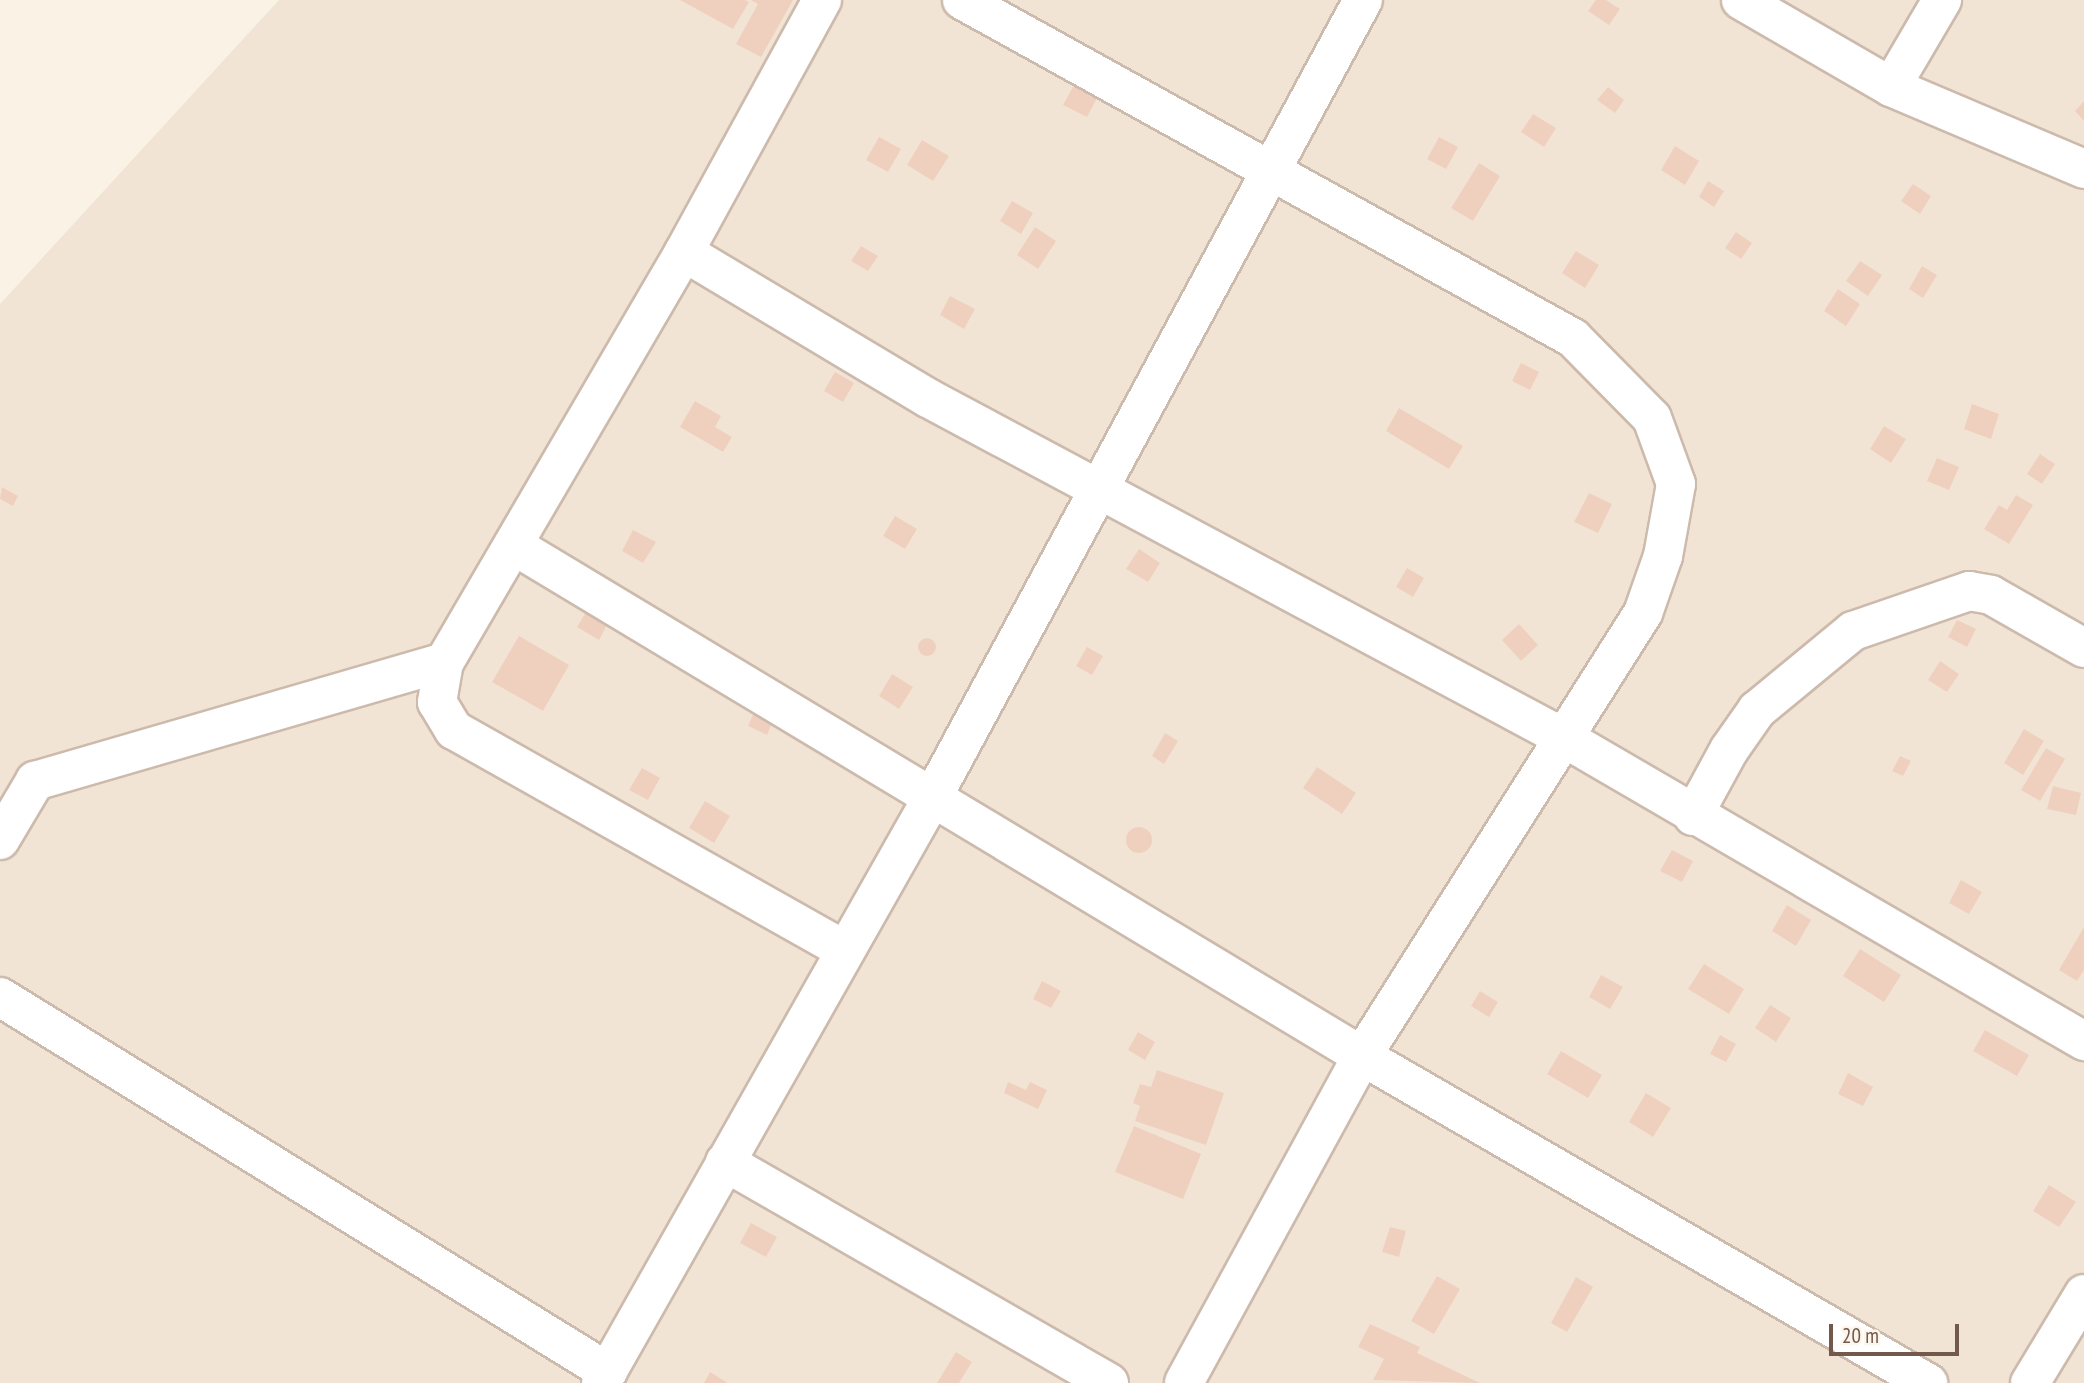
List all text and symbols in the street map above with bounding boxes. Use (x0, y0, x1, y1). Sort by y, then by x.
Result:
scale bar (1832, 1310, 1962, 1354)
text: 20 m (1842, 1322, 1879, 1349)

